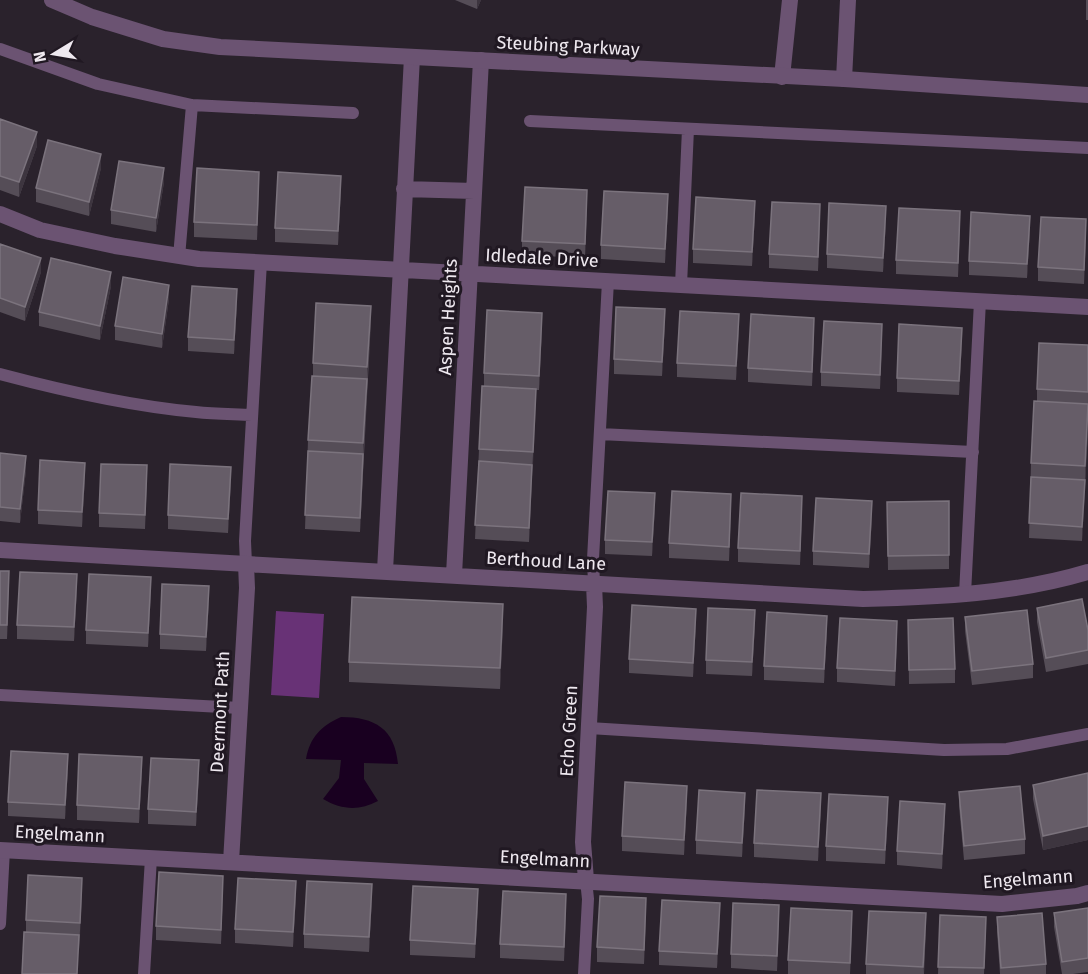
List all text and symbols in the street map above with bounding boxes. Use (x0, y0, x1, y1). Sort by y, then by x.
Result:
north arrow (24, 24, 84, 84)
street label: Steubing Parkway (496, 31, 640, 61)
text: N (29, 50, 50, 64)
street label: Idledale Drive (485, 244, 599, 272)
street label: Aspen Heights (434, 258, 462, 376)
street label: Berthoud Lane (485, 547, 607, 575)
street label: Deermont Path (206, 650, 234, 774)
street label: Echo Green (556, 685, 582, 777)
street label: Engelmann (14, 821, 106, 847)
street label: Engelmann (499, 846, 591, 872)
street label: Engelmann (982, 865, 1074, 893)

